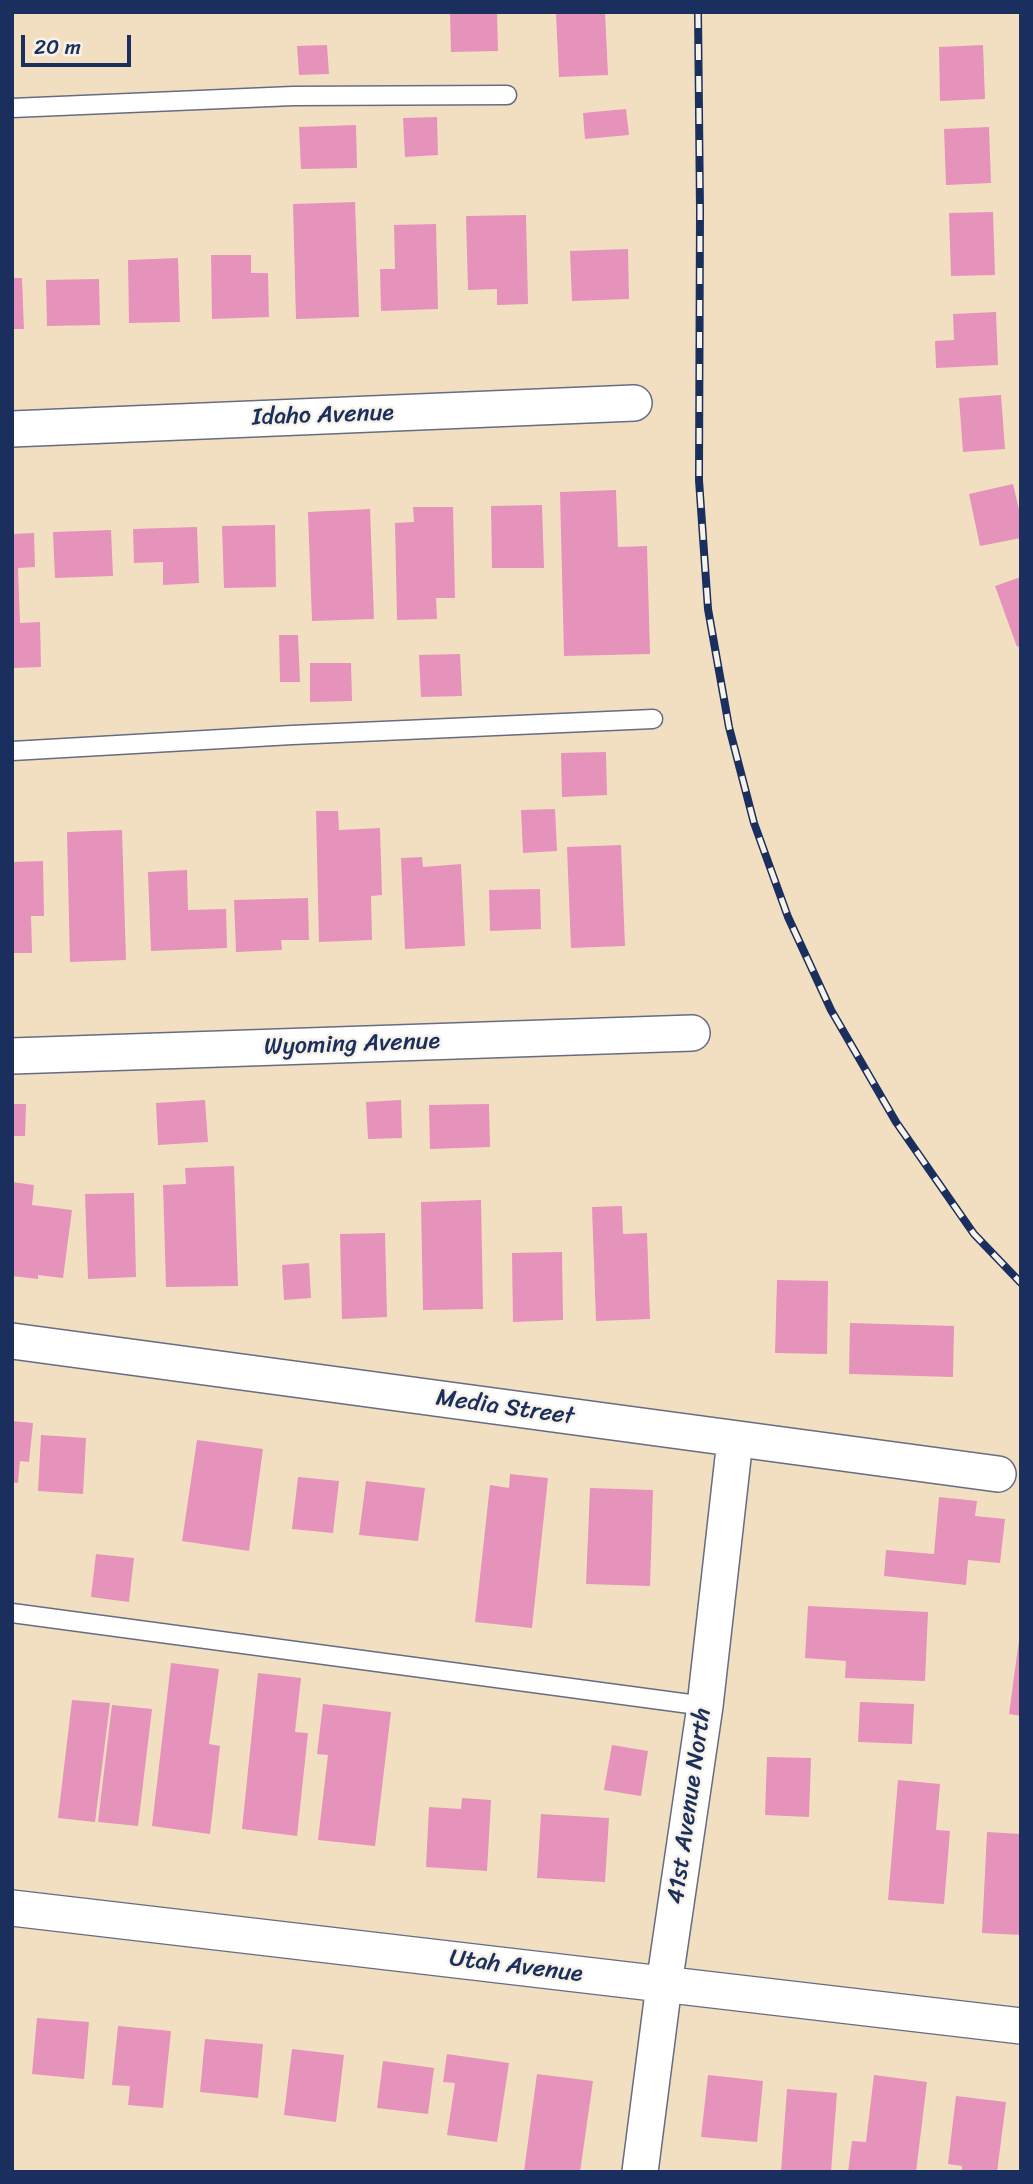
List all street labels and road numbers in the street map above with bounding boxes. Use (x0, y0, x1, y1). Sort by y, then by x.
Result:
street label: Idaho Avenue (252, 399, 394, 433)
street label: Wyoming Avenue (263, 1028, 441, 1062)
street label: Media Street (434, 1384, 576, 1432)
street label: 41st Avenue North (662, 1706, 718, 1906)
street label: Utah Avenue (448, 1945, 584, 1989)

